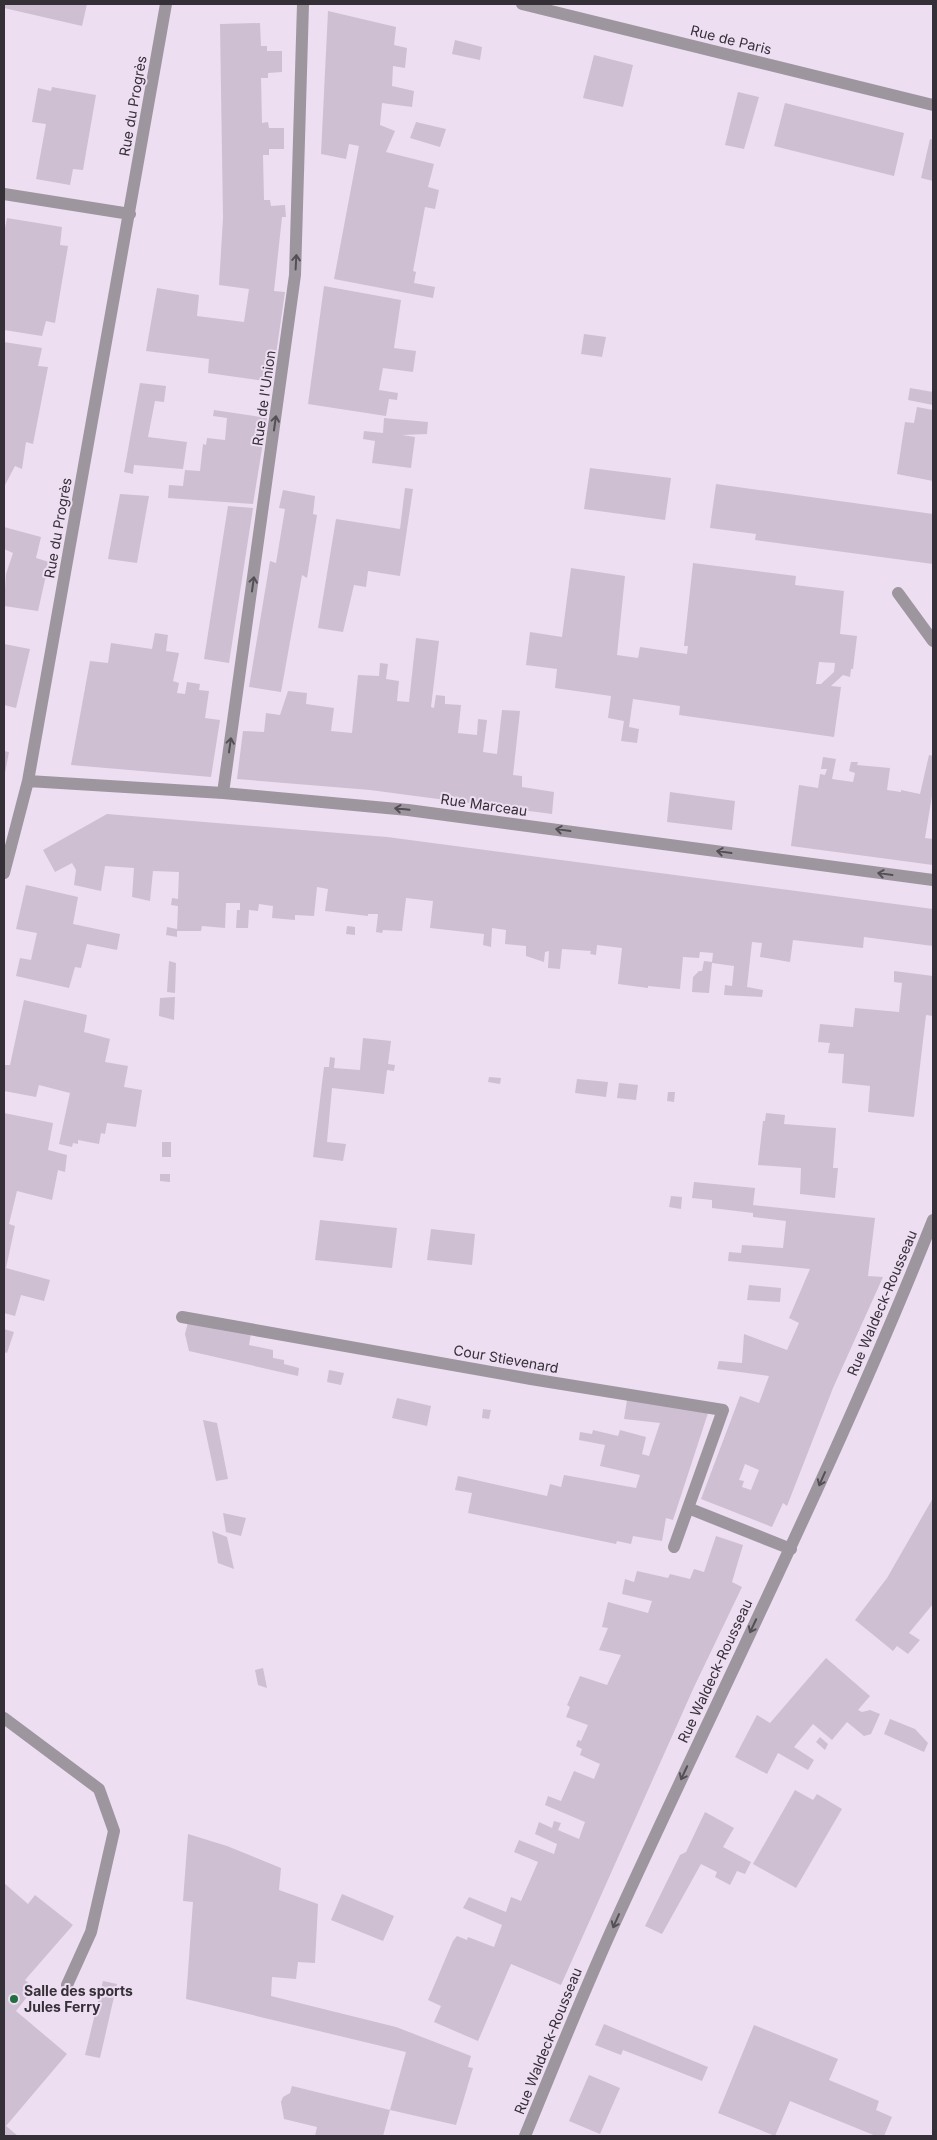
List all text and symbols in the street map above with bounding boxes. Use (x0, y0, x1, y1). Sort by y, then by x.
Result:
street label: Rue de Paris (689, 21, 774, 58)
street label: Rue du Progrès (115, 54, 150, 157)
one-way arrow (291, 254, 300, 270)
street label: Rue de l'Union (248, 349, 279, 447)
one-way arrow (271, 416, 281, 432)
street label: Rue du Progrès (40, 476, 75, 579)
one-way arrow (248, 577, 258, 593)
one-way arrow (225, 737, 235, 753)
street label: Rue Marceau (440, 790, 529, 819)
one-way arrow (394, 804, 410, 814)
one-way arrow (555, 825, 571, 835)
one-way arrow (716, 847, 732, 857)
one-way arrow (877, 868, 893, 878)
street label: Rue Waldeck-Rousseau (843, 1227, 920, 1378)
street label: Cour Stievenard (452, 1341, 560, 1376)
one-way arrow (817, 1471, 826, 1486)
street label: Rue Waldeck-Rousseau (674, 1596, 755, 1745)
one-way arrow (747, 1618, 757, 1633)
one-way arrow (678, 1766, 688, 1781)
one-way arrow (610, 1913, 620, 1928)
street label: Rue Waldeck-Rousseau (510, 1965, 585, 2117)
place label: Salle des sports Jules Ferry (24, 1982, 133, 2015)
marker: Salle des sports Jules Ferry (8, 1993, 20, 2005)

